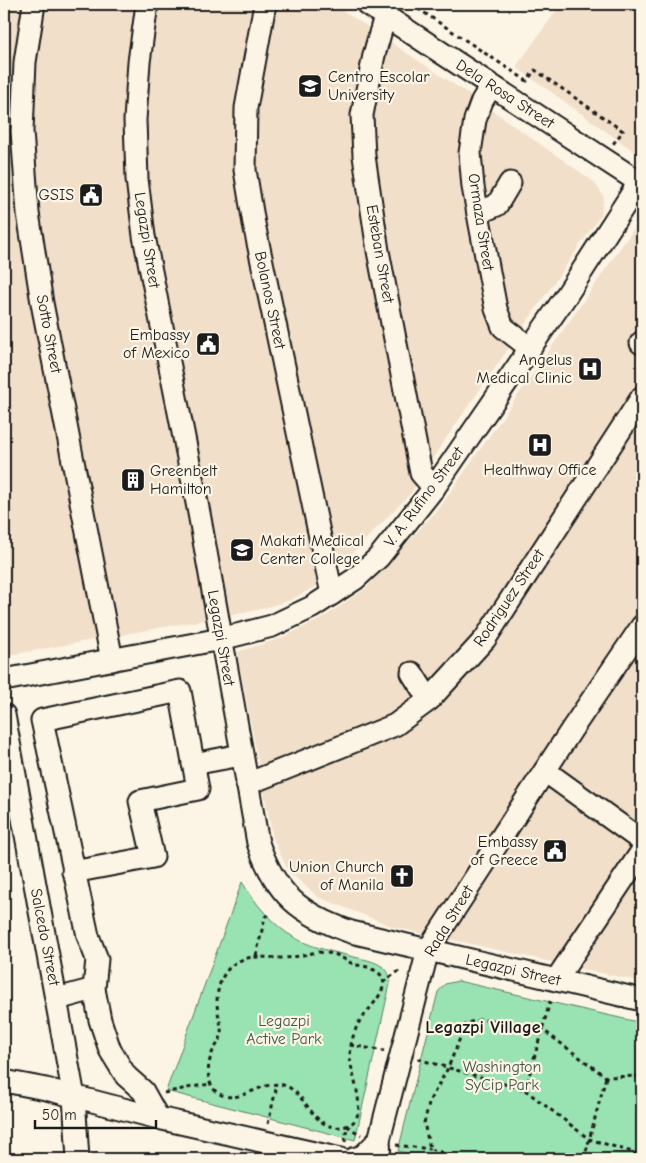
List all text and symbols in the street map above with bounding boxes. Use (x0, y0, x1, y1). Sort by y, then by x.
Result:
street label: Dela Rosa Street (453, 56, 558, 133)
place label: Centro Escolar University (328, 68, 430, 104)
school or university icon: Centro Escolar University (297, 73, 323, 99)
street label: Ormaza Street (464, 172, 498, 272)
public building icon: GSIS (78, 182, 104, 208)
place label: GSIS (39, 186, 74, 204)
street label: Legazpi Street (131, 191, 164, 290)
street label: Esteban Street (362, 203, 398, 305)
street label: Bolanos Street (251, 250, 289, 351)
street label: Sotto Street (33, 293, 66, 375)
place label: Embassy of Mexico (123, 326, 191, 362)
public building icon: Embassy of Mexico (195, 331, 221, 357)
place label: Angelus Medical Clinic (476, 351, 572, 387)
hospital icon: Angelus Medical Clinic (577, 356, 603, 382)
hospital icon: Healthway Office (527, 432, 553, 458)
street label: V. A. Rufino Street (381, 443, 468, 550)
place label: Healthway Office (483, 461, 597, 479)
place label: Greenbelt Hamilton (150, 462, 217, 498)
building icon: Greenbelt Hamilton (120, 467, 146, 493)
place label: Makati Medical Center College (260, 532, 364, 568)
school or university icon: Makati Medical Center College (229, 537, 255, 563)
street label: Rodriguez Street (470, 546, 548, 650)
street label: Legazpi Street (204, 589, 238, 688)
place label: Embassy of Greece (471, 833, 539, 869)
public building icon: Embassy of Greece (542, 838, 568, 864)
place label: Union Church of Manila (289, 858, 384, 894)
church icon: Union Church of Manila (389, 863, 415, 889)
street label: Rada Street (421, 882, 477, 960)
street label: Salcedo Street (27, 887, 63, 988)
street label: Legazpi Street (464, 950, 563, 990)
park label: Legazpi Active Park (246, 1012, 322, 1048)
district label: Legazpi Village (425, 1017, 541, 1038)
park label: Washington SyCip Park (463, 1058, 541, 1094)
scale bar (35, 1098, 156, 1130)
text: 50 m (42, 1106, 77, 1124)

